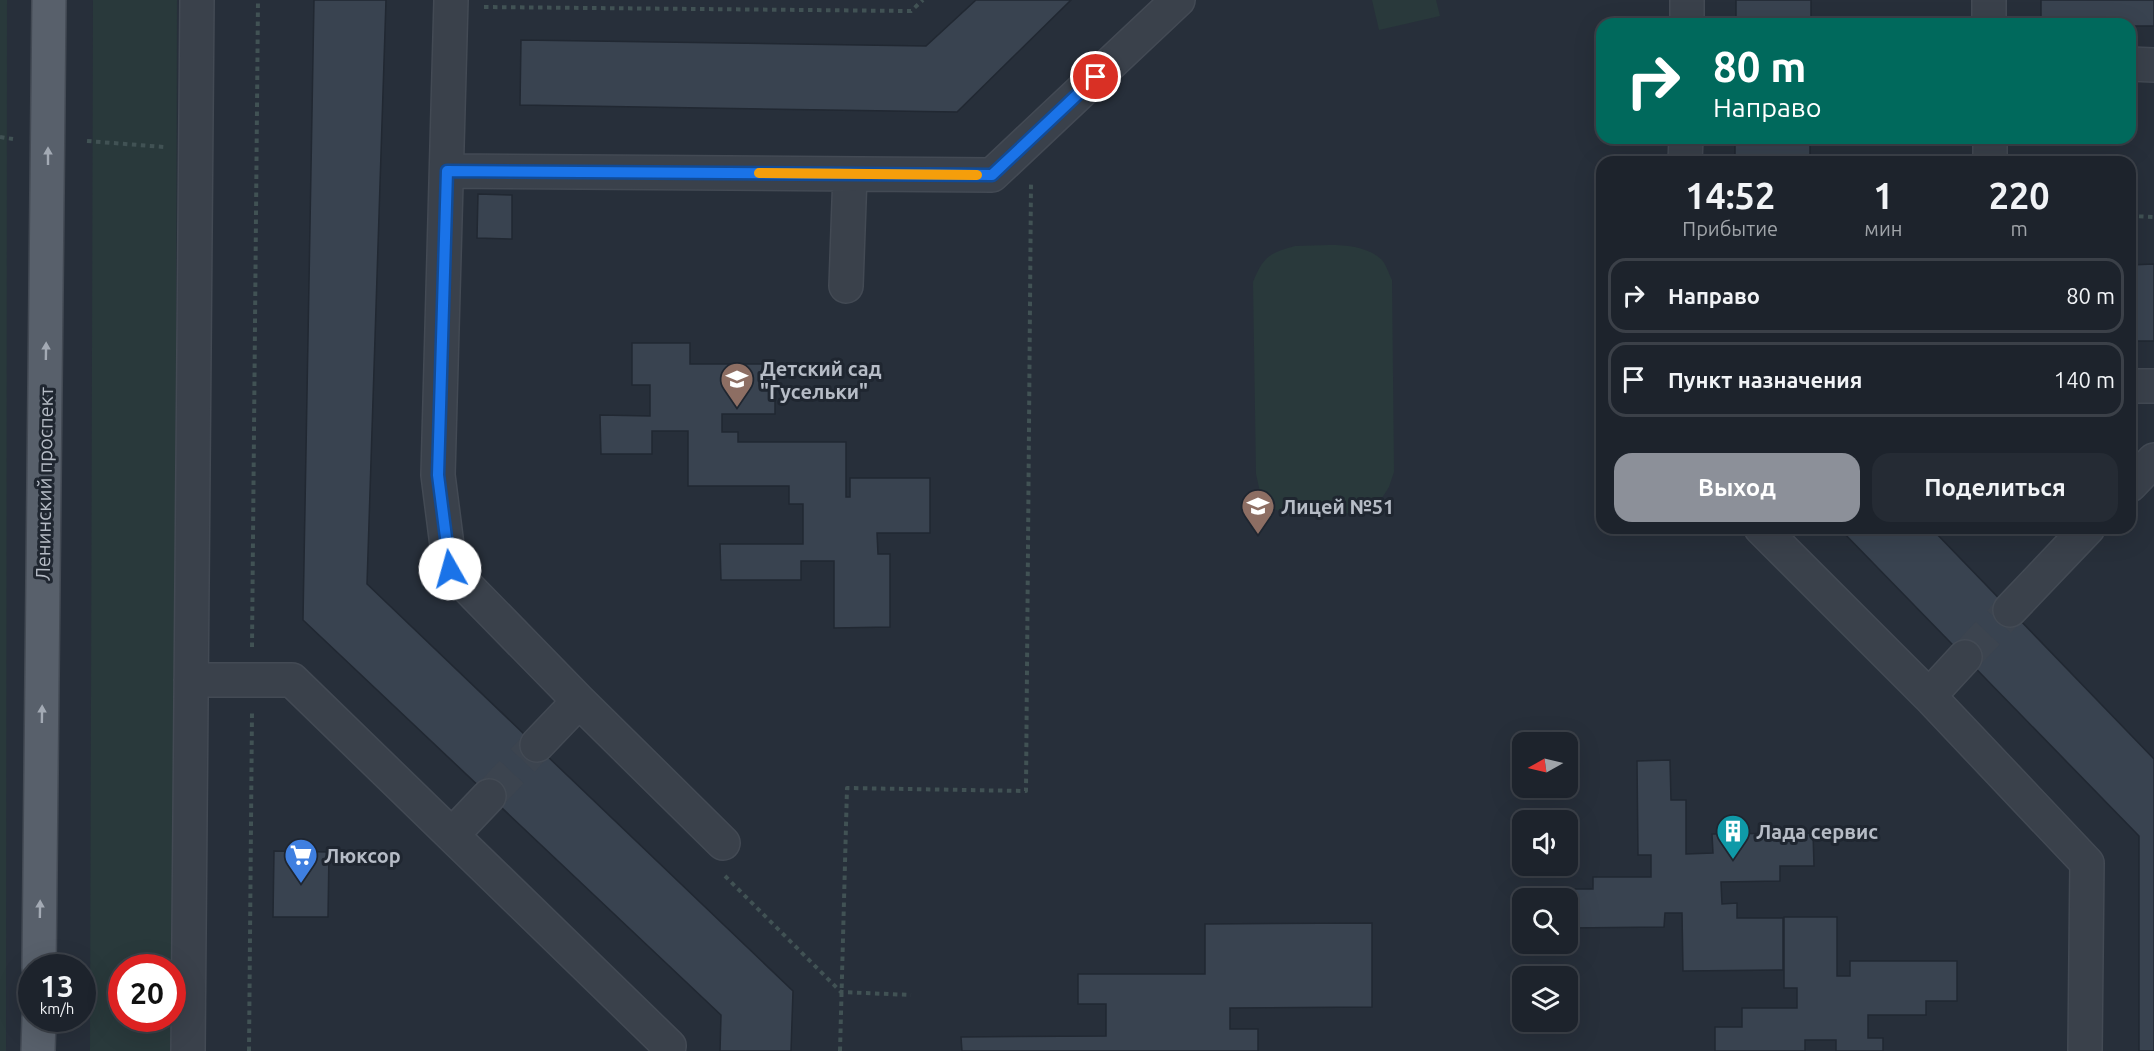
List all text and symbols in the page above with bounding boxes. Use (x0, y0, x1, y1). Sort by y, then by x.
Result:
icon: right (1614, 42, 1692, 120)
text: 80 m (1713, 43, 1807, 90)
pin (1070, 51, 1121, 102)
icon: arrive (1079, 60, 1112, 93)
text: Направо (1713, 92, 1822, 122)
one-way arrow (43, 147, 52, 166)
text: 14:52 (1685, 175, 1775, 216)
text: 1 (1873, 175, 1894, 216)
text: 220 (1989, 175, 2050, 216)
text: Прибытие (1682, 217, 1778, 240)
text: мин (1864, 217, 1902, 240)
text: m (2011, 217, 2028, 240)
icon: right (1617, 279, 1650, 312)
text: Направо (1668, 283, 1760, 308)
text: 80 m (2066, 283, 2115, 308)
one-way arrow (41, 342, 50, 361)
place label: Детский сад "Гусельки" (760, 357, 882, 403)
school or university icon: Детский сад "Гусельки" (719, 361, 755, 408)
icon: arrive (1617, 363, 1650, 396)
text: Пункт назначения (1668, 367, 1862, 392)
text: 140 m (2054, 367, 2115, 392)
street label: Ленинский проспект (31, 387, 57, 581)
button: Выход (1614, 453, 1860, 522)
button: Поделиться (1872, 453, 2118, 522)
school or university icon: Лицей №51 (1240, 488, 1276, 535)
place label: Лицей №51 (1281, 495, 1394, 518)
position arrow (418, 537, 482, 601)
one-way arrow (37, 705, 47, 724)
north arrow (1512, 732, 1578, 798)
map controls (1512, 732, 1578, 1032)
button: sound (1512, 810, 1578, 876)
building icon: Лада сервис (1715, 813, 1751, 860)
place label: Лада сервис (1756, 820, 1878, 843)
supermarket icon: Люксор (283, 837, 319, 884)
place label: Люксор (324, 844, 401, 867)
button: search (1512, 888, 1578, 954)
one-way arrow (35, 900, 45, 919)
speed limit sign: 20 (108, 954, 186, 1032)
button: layers (1512, 966, 1578, 1032)
text: 13 (40, 969, 74, 1003)
text: km/h (40, 1000, 74, 1017)

